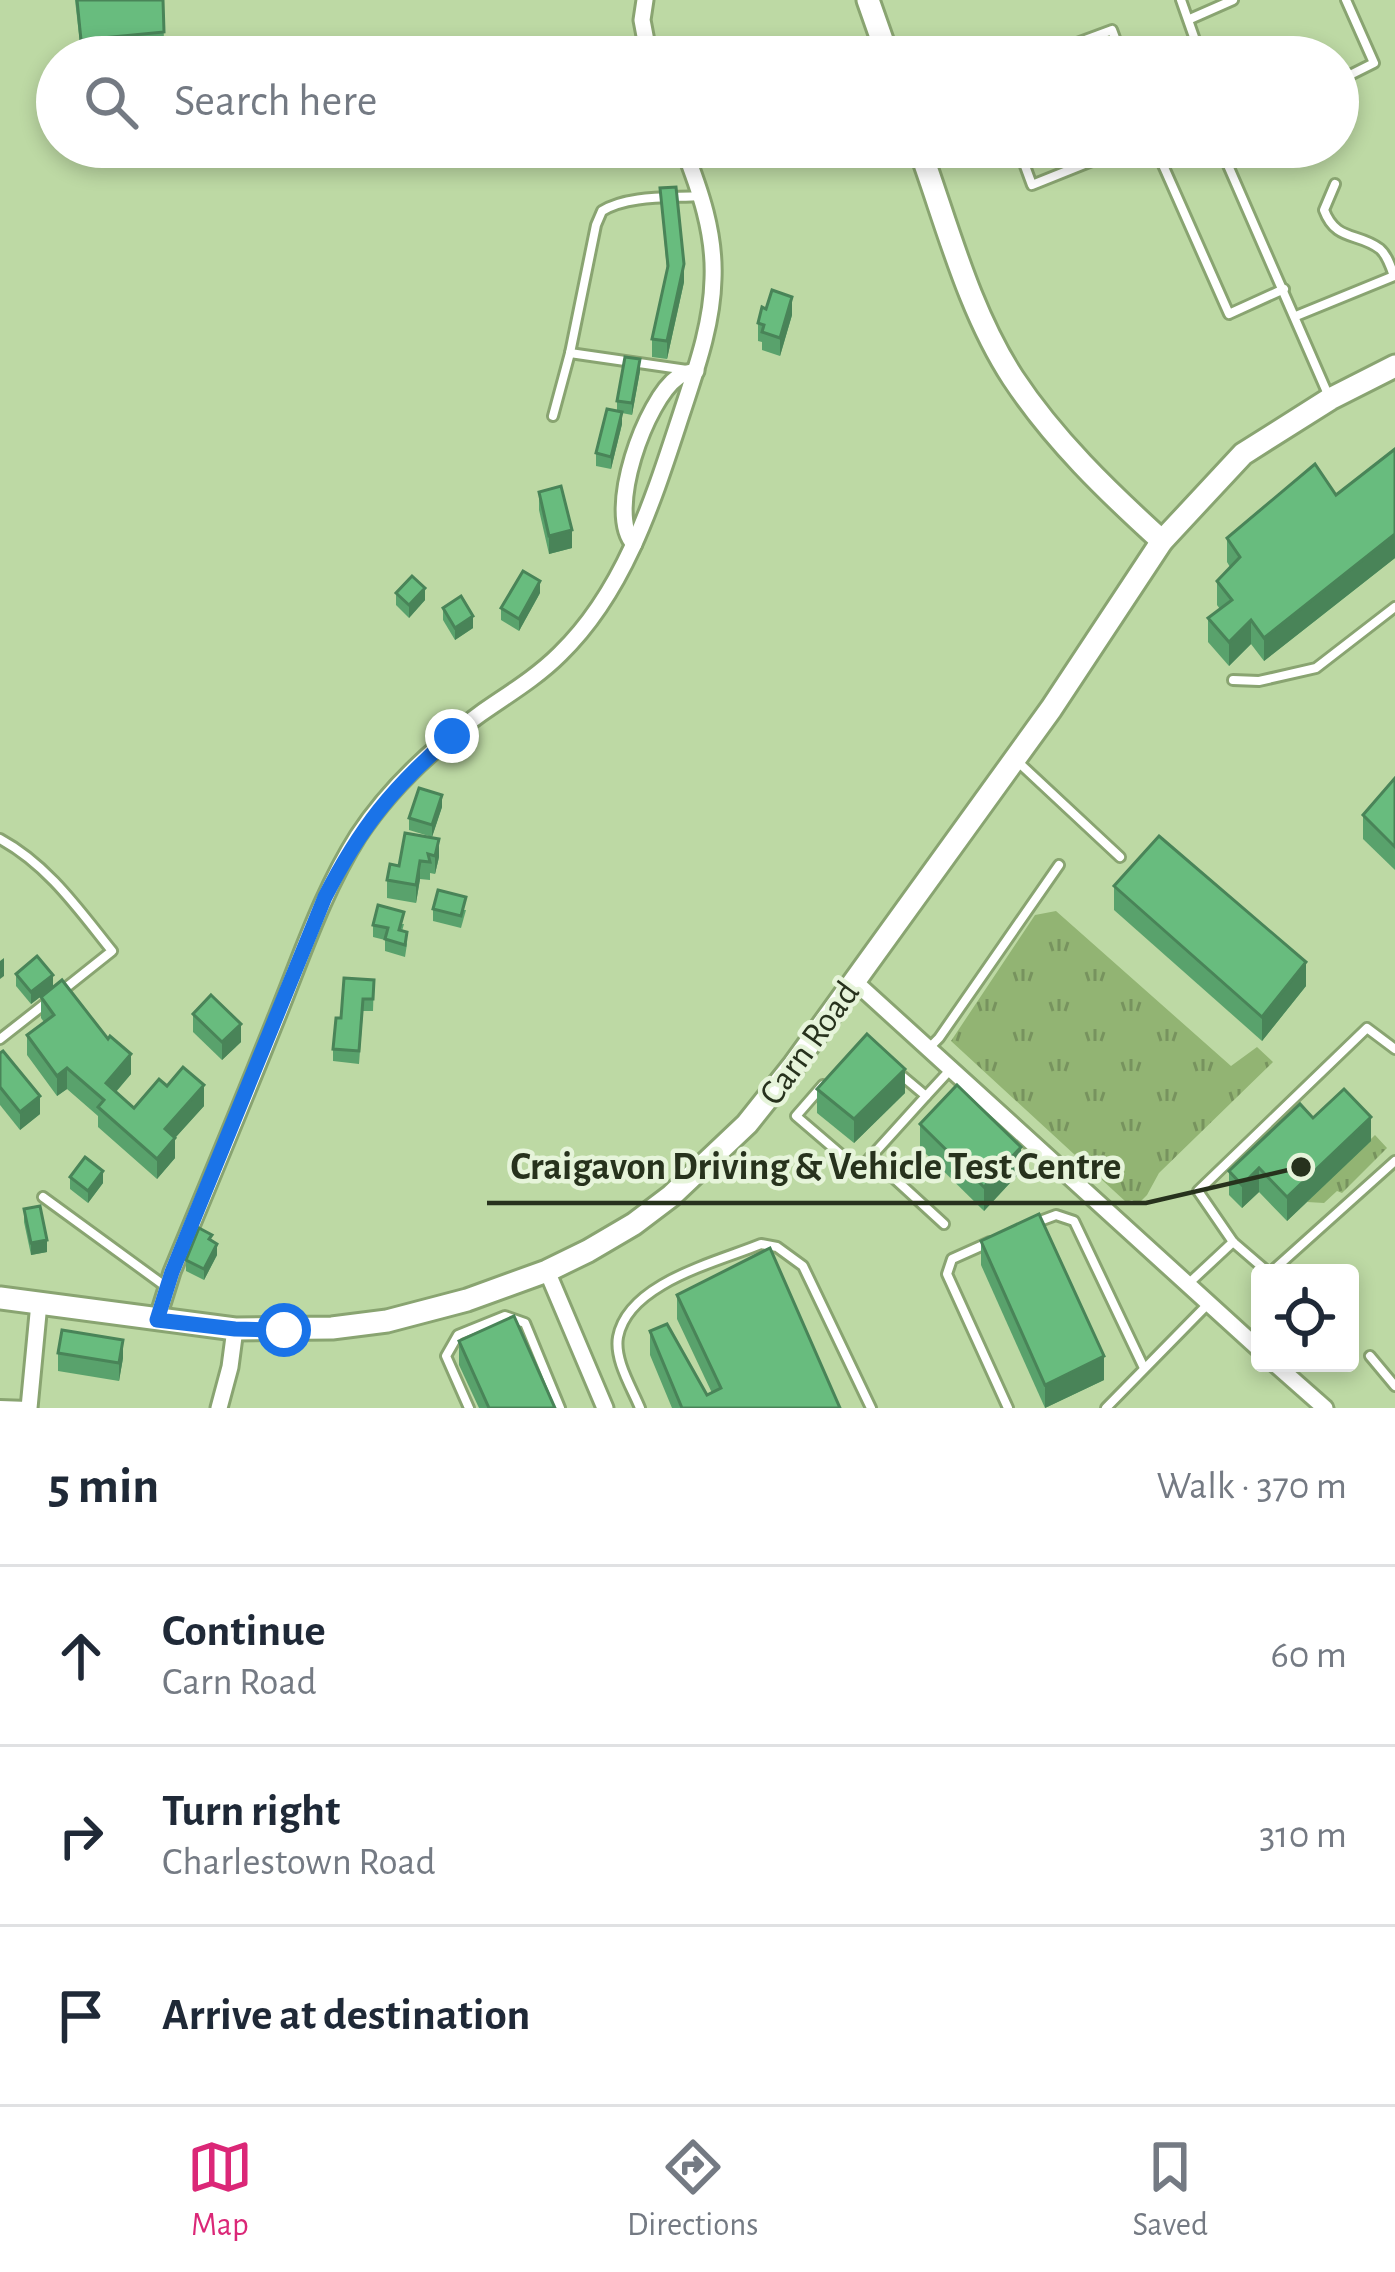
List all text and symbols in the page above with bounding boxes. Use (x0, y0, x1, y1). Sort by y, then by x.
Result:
search box (36, 36, 1359, 168)
icon: search (78, 69, 144, 135)
text: Search here (174, 79, 377, 124)
route end (425, 709, 479, 763)
street label: Carn Road (753, 975, 866, 1111)
callout: Craigavon Driving & Vehicle Test Centre (487, 1128, 1146, 1203)
text: Craigavon Driving & Vehicle Test Centre (511, 1148, 1121, 1187)
map controls (1251, 1264, 1359, 1372)
button: locate (1251, 1264, 1359, 1372)
route start (257, 1303, 311, 1357)
text: 5 min (48, 1461, 159, 1512)
text: Walk · 370 m (1156, 1467, 1347, 1506)
text: Continue (162, 1609, 326, 1654)
icon: ahead (48, 1623, 114, 1689)
text: 60 m (1270, 1636, 1347, 1675)
text: Carn Road (162, 1663, 317, 1702)
text: Turn right (162, 1789, 340, 1834)
icon: right (48, 1803, 114, 1869)
text: 310 m (1259, 1816, 1347, 1855)
text: Charlestown Road (162, 1843, 436, 1882)
icon: arrive (48, 1983, 114, 2049)
text: Arrive at destination (162, 1993, 530, 2038)
tab: Map (187, 2134, 253, 2246)
tab: Directions (627, 2134, 758, 2246)
tab: Saved (1132, 2134, 1208, 2246)

